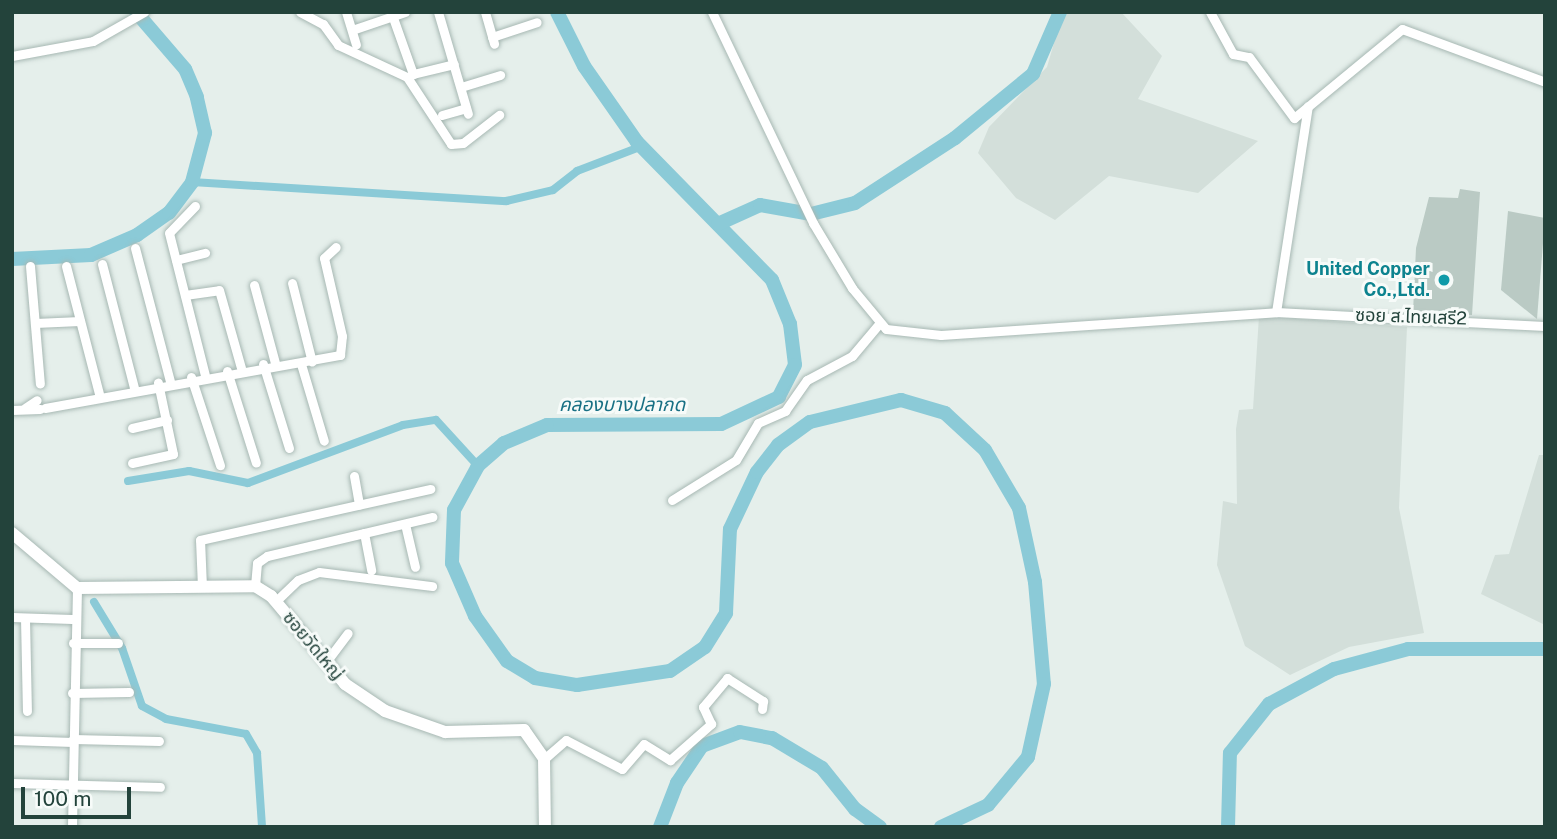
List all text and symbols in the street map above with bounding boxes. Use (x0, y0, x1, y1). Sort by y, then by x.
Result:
place label: United Copper Co.,Ltd. (1306, 259, 1430, 302)
marker: United Copper Co.,Ltd. (1436, 272, 1452, 288)
street label: ซอย ส.ไทยเสรี2 (1355, 304, 1467, 330)
water label: คลองบางปลากด (559, 394, 685, 416)
street label: ซอยวัดใหญ่ (278, 607, 348, 685)
scale bar (24, 772, 135, 816)
text: 100 m (34, 786, 91, 811)

